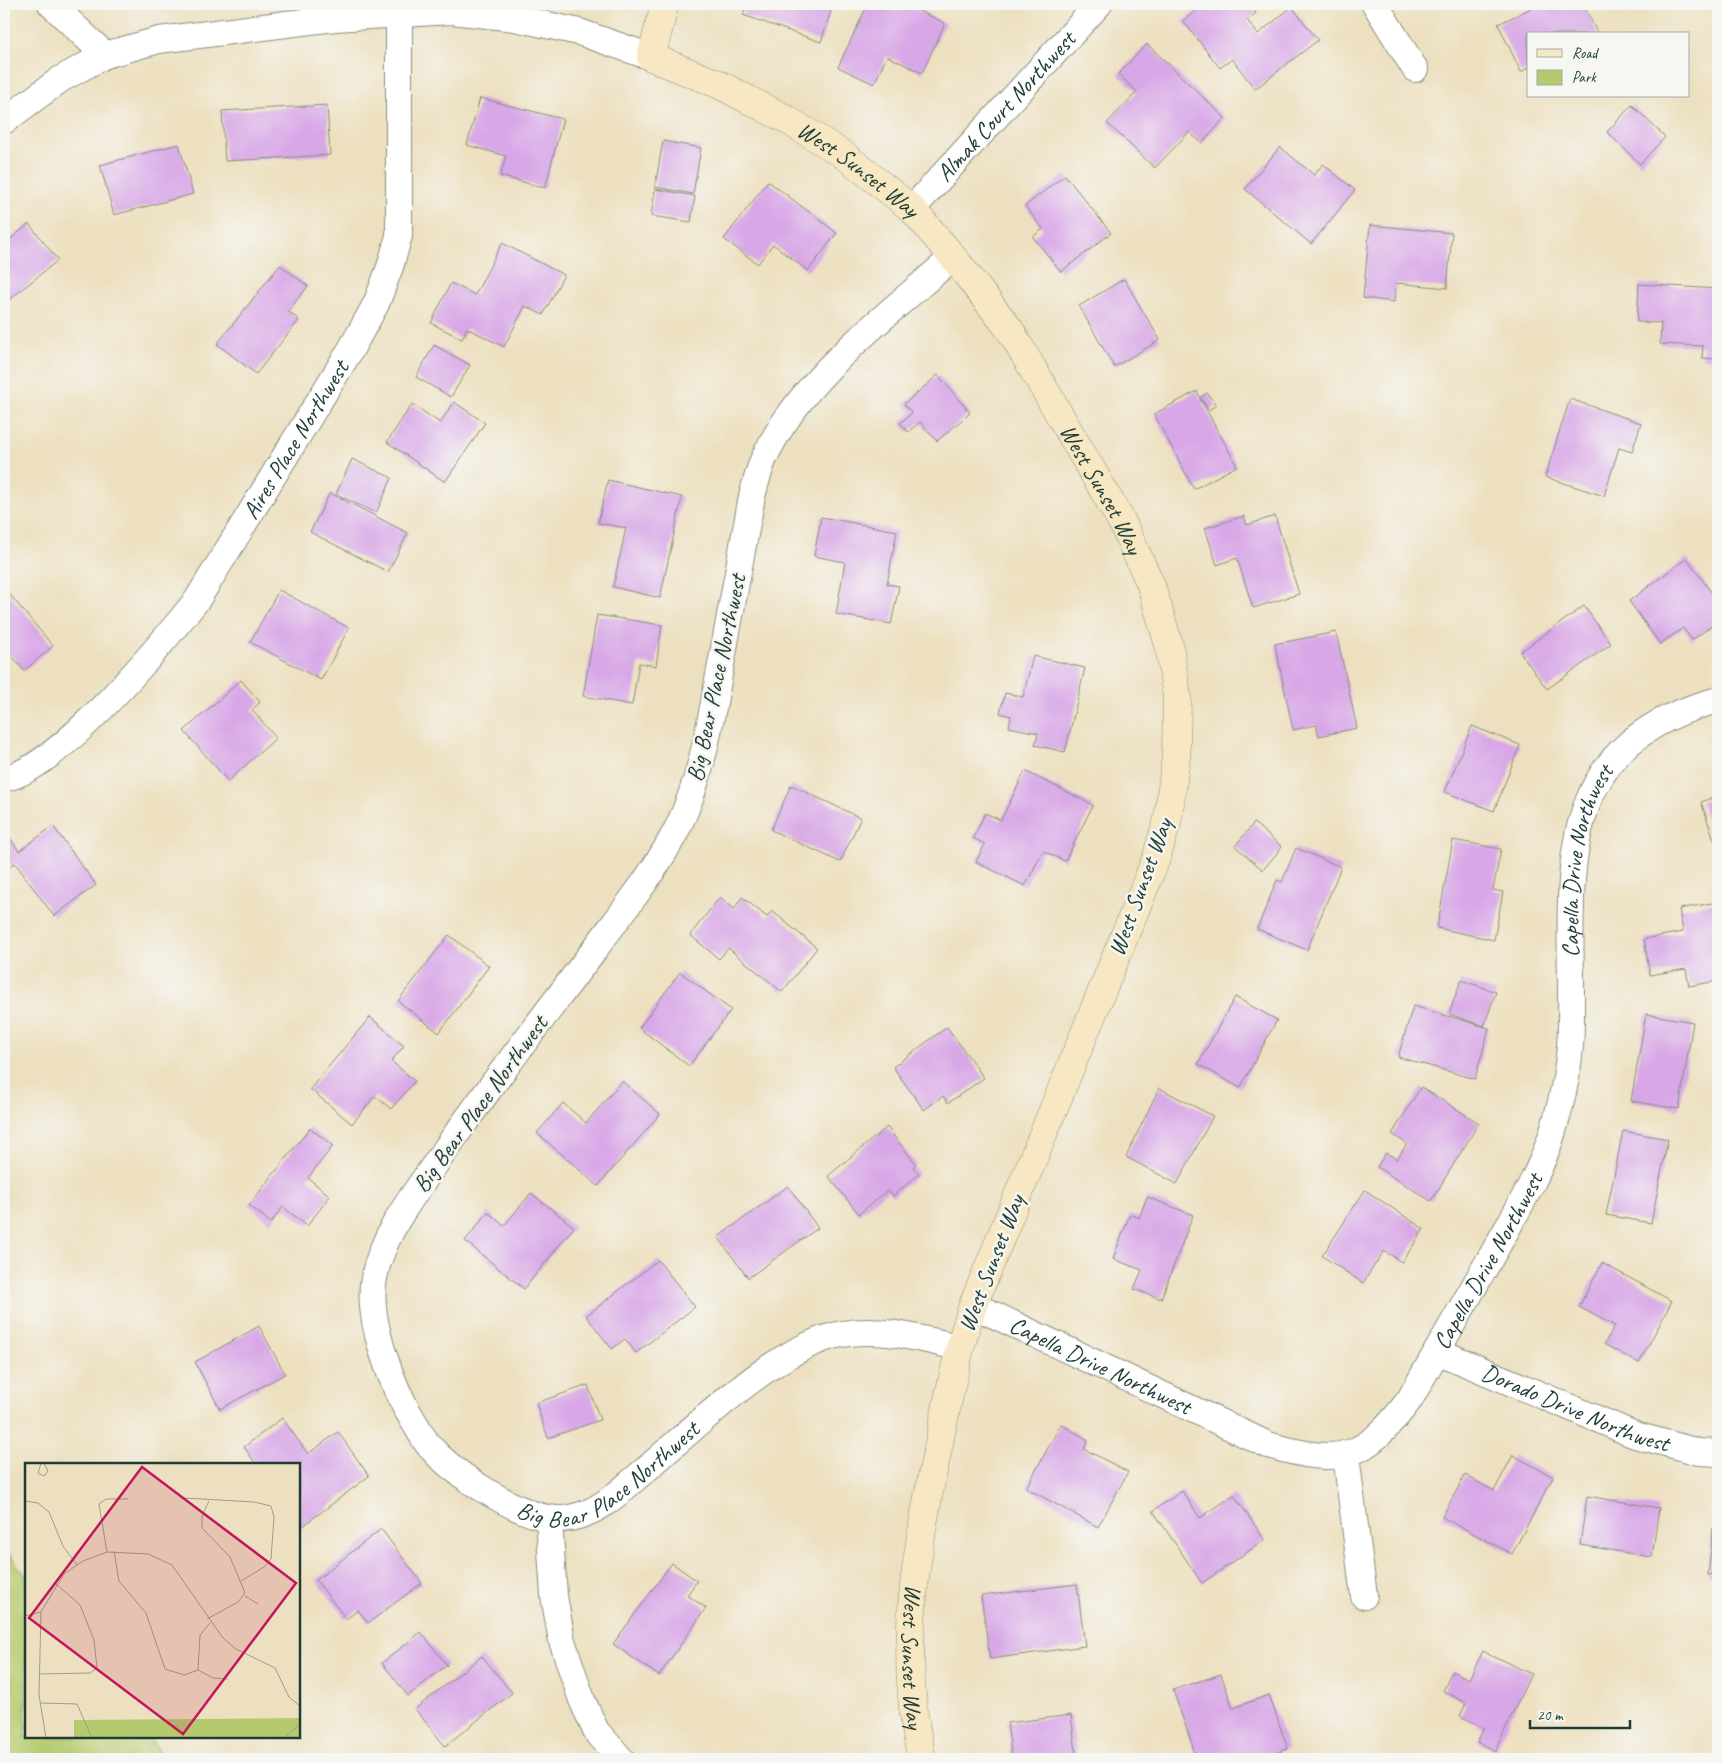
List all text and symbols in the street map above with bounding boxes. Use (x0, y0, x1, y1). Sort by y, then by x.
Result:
street label: Almak Court Northwest (930, 23, 1083, 188)
legend (1527, 32, 1690, 98)
text: Road (1572, 44, 1599, 63)
text: Park (1572, 68, 1597, 87)
street label: West Sunset Way (792, 115, 928, 224)
street label: Aires Place Northwest (235, 353, 356, 524)
street label: West Sunset Way (1053, 419, 1150, 560)
street label: Big Bear Place Northwest (679, 570, 753, 784)
street label: Capella Drive Northwest (1555, 757, 1621, 957)
street label: West Sunset Way (1101, 812, 1179, 960)
street label: Big Bear Place Northwest (406, 1008, 555, 1198)
street label: Capella Drive Northwest (1426, 1167, 1550, 1354)
street label: West Sunset Way (951, 1189, 1032, 1336)
street label: Capella Drive Northwest (1005, 1310, 1198, 1422)
street label: Dorado Drive Northwest (1477, 1357, 1674, 1459)
street label: Big Bear Place Northwest (513, 1413, 707, 1534)
inset map (25, 1463, 300, 1738)
street label: West Sunset Way (895, 1583, 931, 1733)
scale bar (1530, 1698, 1630, 1730)
text: 20 m (1537, 1706, 1564, 1725)

